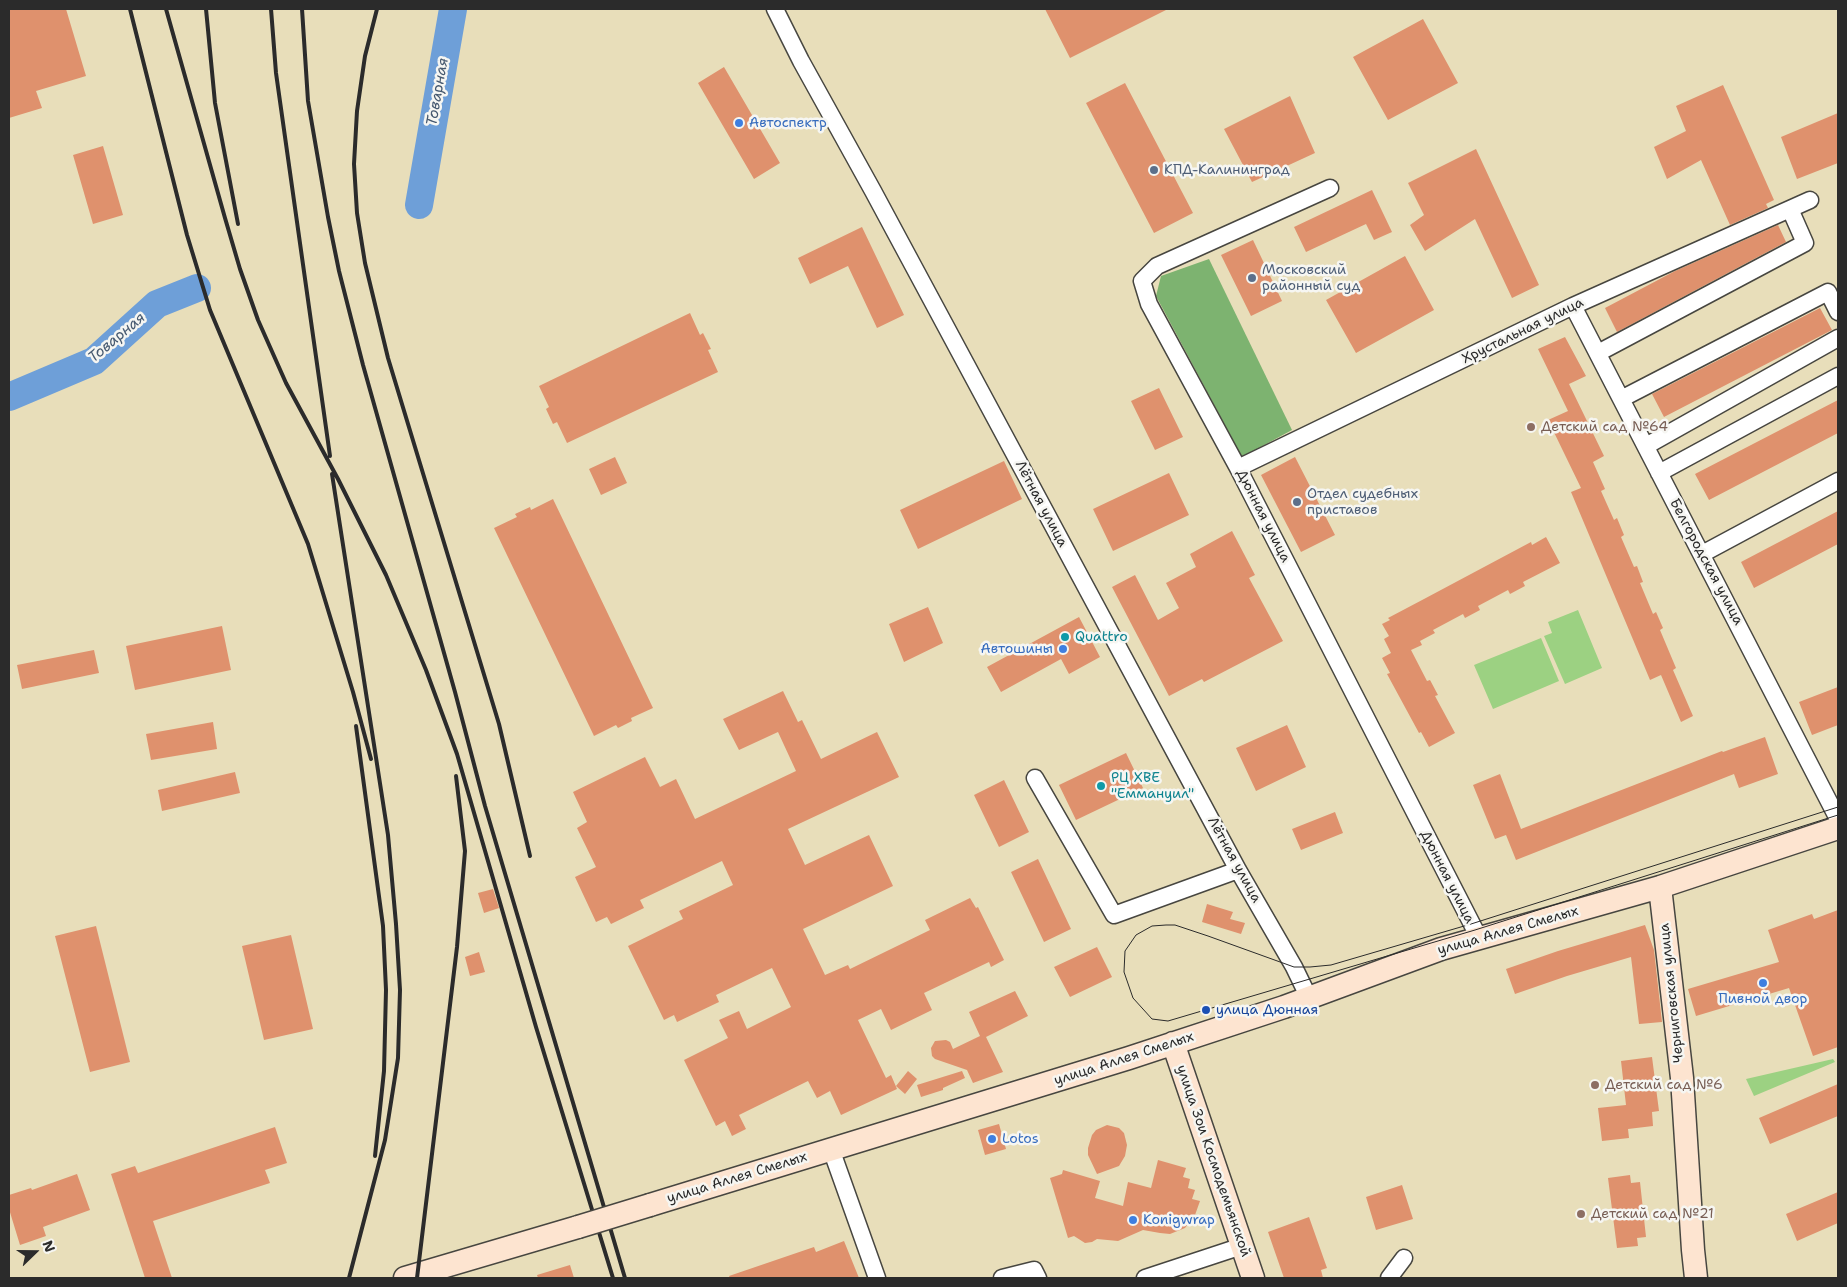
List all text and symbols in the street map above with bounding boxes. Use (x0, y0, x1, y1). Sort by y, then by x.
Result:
water label: Товарная (423, 57, 453, 127)
place label: Автоспектр (749, 115, 827, 131)
marker: Автоспектр (733, 117, 745, 129)
place label: КПД-Калининград (1164, 162, 1290, 178)
marker: КПД-Калининград (1148, 164, 1160, 176)
place label: Московский районный суд (1262, 262, 1360, 294)
marker: Московский районный суд (1246, 272, 1258, 284)
street label: Хрустальная улица (1460, 294, 1586, 368)
water label: Товарная (85, 309, 149, 367)
place label: Детский сад №64 (1541, 419, 1668, 435)
marker: Детский сад №64 (1525, 421, 1537, 433)
street label: Лётная улица (1011, 458, 1071, 550)
street label: Дюнная улица (1232, 467, 1294, 565)
place label: Отдел судебных приставов (1307, 486, 1418, 518)
marker: Отдел судебных приставов (1291, 496, 1303, 508)
street label: Белгородская улица (1666, 496, 1746, 628)
place label: Quattro (1075, 629, 1128, 645)
marker: Quattro (1059, 631, 1071, 643)
place label: Автошины (980, 641, 1053, 657)
marker: Автошины (1057, 643, 1069, 655)
place label: РЦ ХВЕ "Еммануил" (1111, 770, 1194, 802)
marker: РЦ ХВЕ "Еммануил" (1095, 780, 1107, 792)
street label: Лётная улица (1204, 814, 1264, 906)
street label: Дюнная улица (1416, 828, 1478, 926)
street label: улица Аллея Смелых (1436, 903, 1580, 959)
street label: Черниговская улица (1656, 922, 1688, 1064)
marker: Пивной двор (1757, 977, 1769, 989)
place label: Пивной двор (1719, 991, 1807, 1007)
place label: улица Дюнная (1216, 1002, 1318, 1018)
marker: улица Дюнная (1200, 1004, 1212, 1016)
street label: улица Аллея Смелых (1052, 1029, 1196, 1089)
street label: улица Зои Космодемьянской (1172, 1063, 1254, 1259)
place label: Детский сад №6 (1605, 1077, 1723, 1093)
marker: Детский сад №6 (1589, 1079, 1601, 1091)
place label: Lotos (1002, 1131, 1039, 1147)
marker: Lotos (986, 1133, 998, 1145)
street label: улица Аллея Смелых (665, 1149, 809, 1207)
place label: Детский сад №21 (1591, 1206, 1714, 1222)
marker: Детский сад №21 (1575, 1208, 1587, 1220)
place label: Konigwrap (1143, 1212, 1215, 1228)
marker: Konigwrap (1127, 1214, 1139, 1226)
north arrow (10, 1227, 60, 1277)
text: N (38, 1238, 59, 1255)

